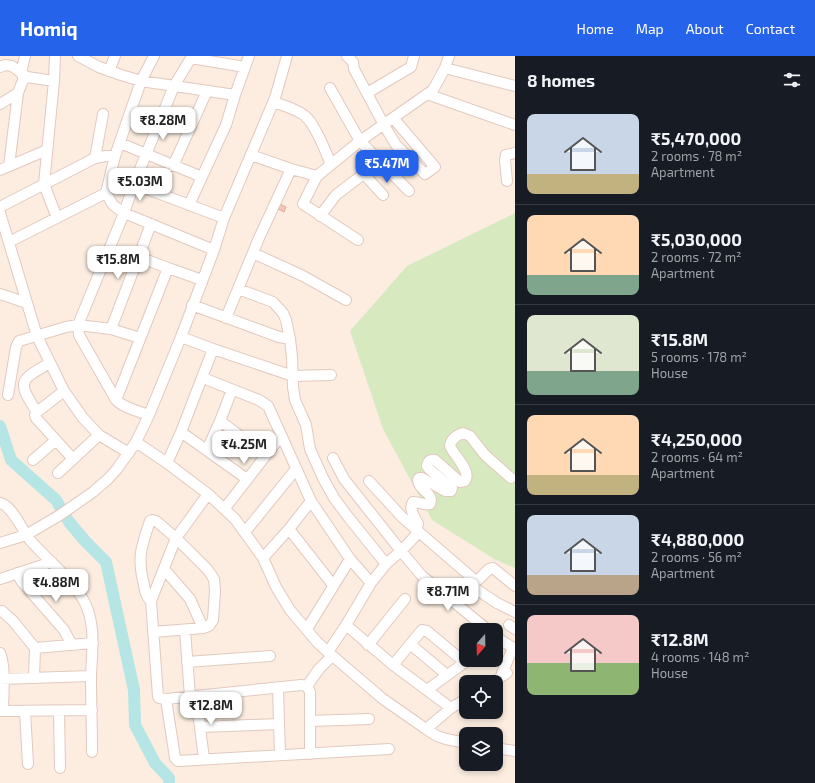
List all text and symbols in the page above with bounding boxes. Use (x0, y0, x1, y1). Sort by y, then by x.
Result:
text: Homiq (20, 17, 78, 40)
text: Home (577, 20, 614, 37)
text: Map (636, 20, 664, 37)
text: About (686, 20, 724, 37)
text: Contact (746, 20, 795, 37)
icon: filters (781, 69, 803, 91)
text: 8 homes (527, 70, 595, 90)
pin: ₹8.28M (130, 107, 196, 141)
text: ₹8.28M (140, 112, 186, 128)
text: ₹5,470,000 (651, 128, 741, 148)
icon: home (559, 130, 607, 178)
text: 2 rooms · 78 m² (651, 148, 742, 164)
pin: ₹5.47M (354, 150, 420, 184)
text: ₹5.47M (364, 155, 410, 171)
text: Apartment (651, 164, 715, 180)
pin: ₹5.03M (107, 168, 173, 202)
text: ₹5.03M (117, 173, 163, 189)
text: ₹5,030,000 (651, 229, 742, 249)
icon: home (559, 231, 607, 279)
pin: ₹15.8M (85, 246, 151, 280)
text: 2 rooms · 72 m² (651, 249, 742, 265)
text: ₹15.8M (96, 251, 140, 267)
text: Apartment (651, 265, 715, 281)
text: ₹15.8M (651, 329, 708, 349)
icon: home (559, 331, 607, 379)
text: 5 rooms · 178 m² (651, 349, 747, 365)
text: House (651, 365, 688, 381)
text: ₹4,250,000 (651, 429, 742, 449)
pin: ₹4.25M (211, 431, 277, 465)
icon: home (559, 431, 607, 479)
text: ₹4.25M (221, 436, 267, 452)
text: 2 rooms · 64 m² (651, 449, 743, 465)
text: Apartment (651, 465, 715, 481)
text: ₹4,880,000 (651, 529, 744, 549)
icon: home (559, 531, 607, 579)
text: 2 rooms · 56 m² (651, 549, 742, 565)
text: Apartment (651, 565, 715, 581)
pin: ₹4.88M (23, 569, 89, 603)
text: ₹4.88M (32, 574, 80, 590)
pin: ₹8.71M (415, 578, 481, 612)
text: ₹8.71M (427, 583, 469, 599)
north arrow (459, 623, 503, 667)
map controls (459, 623, 503, 771)
text: ₹12.8M (651, 629, 709, 649)
icon: home (559, 631, 607, 679)
text: 4 rooms · 148 m² (651, 649, 749, 665)
text: House (651, 665, 688, 681)
button: locate (459, 675, 503, 719)
pin: ₹12.8M (178, 692, 244, 726)
text: ₹12.8M (189, 697, 233, 713)
button: layers (459, 727, 503, 771)

